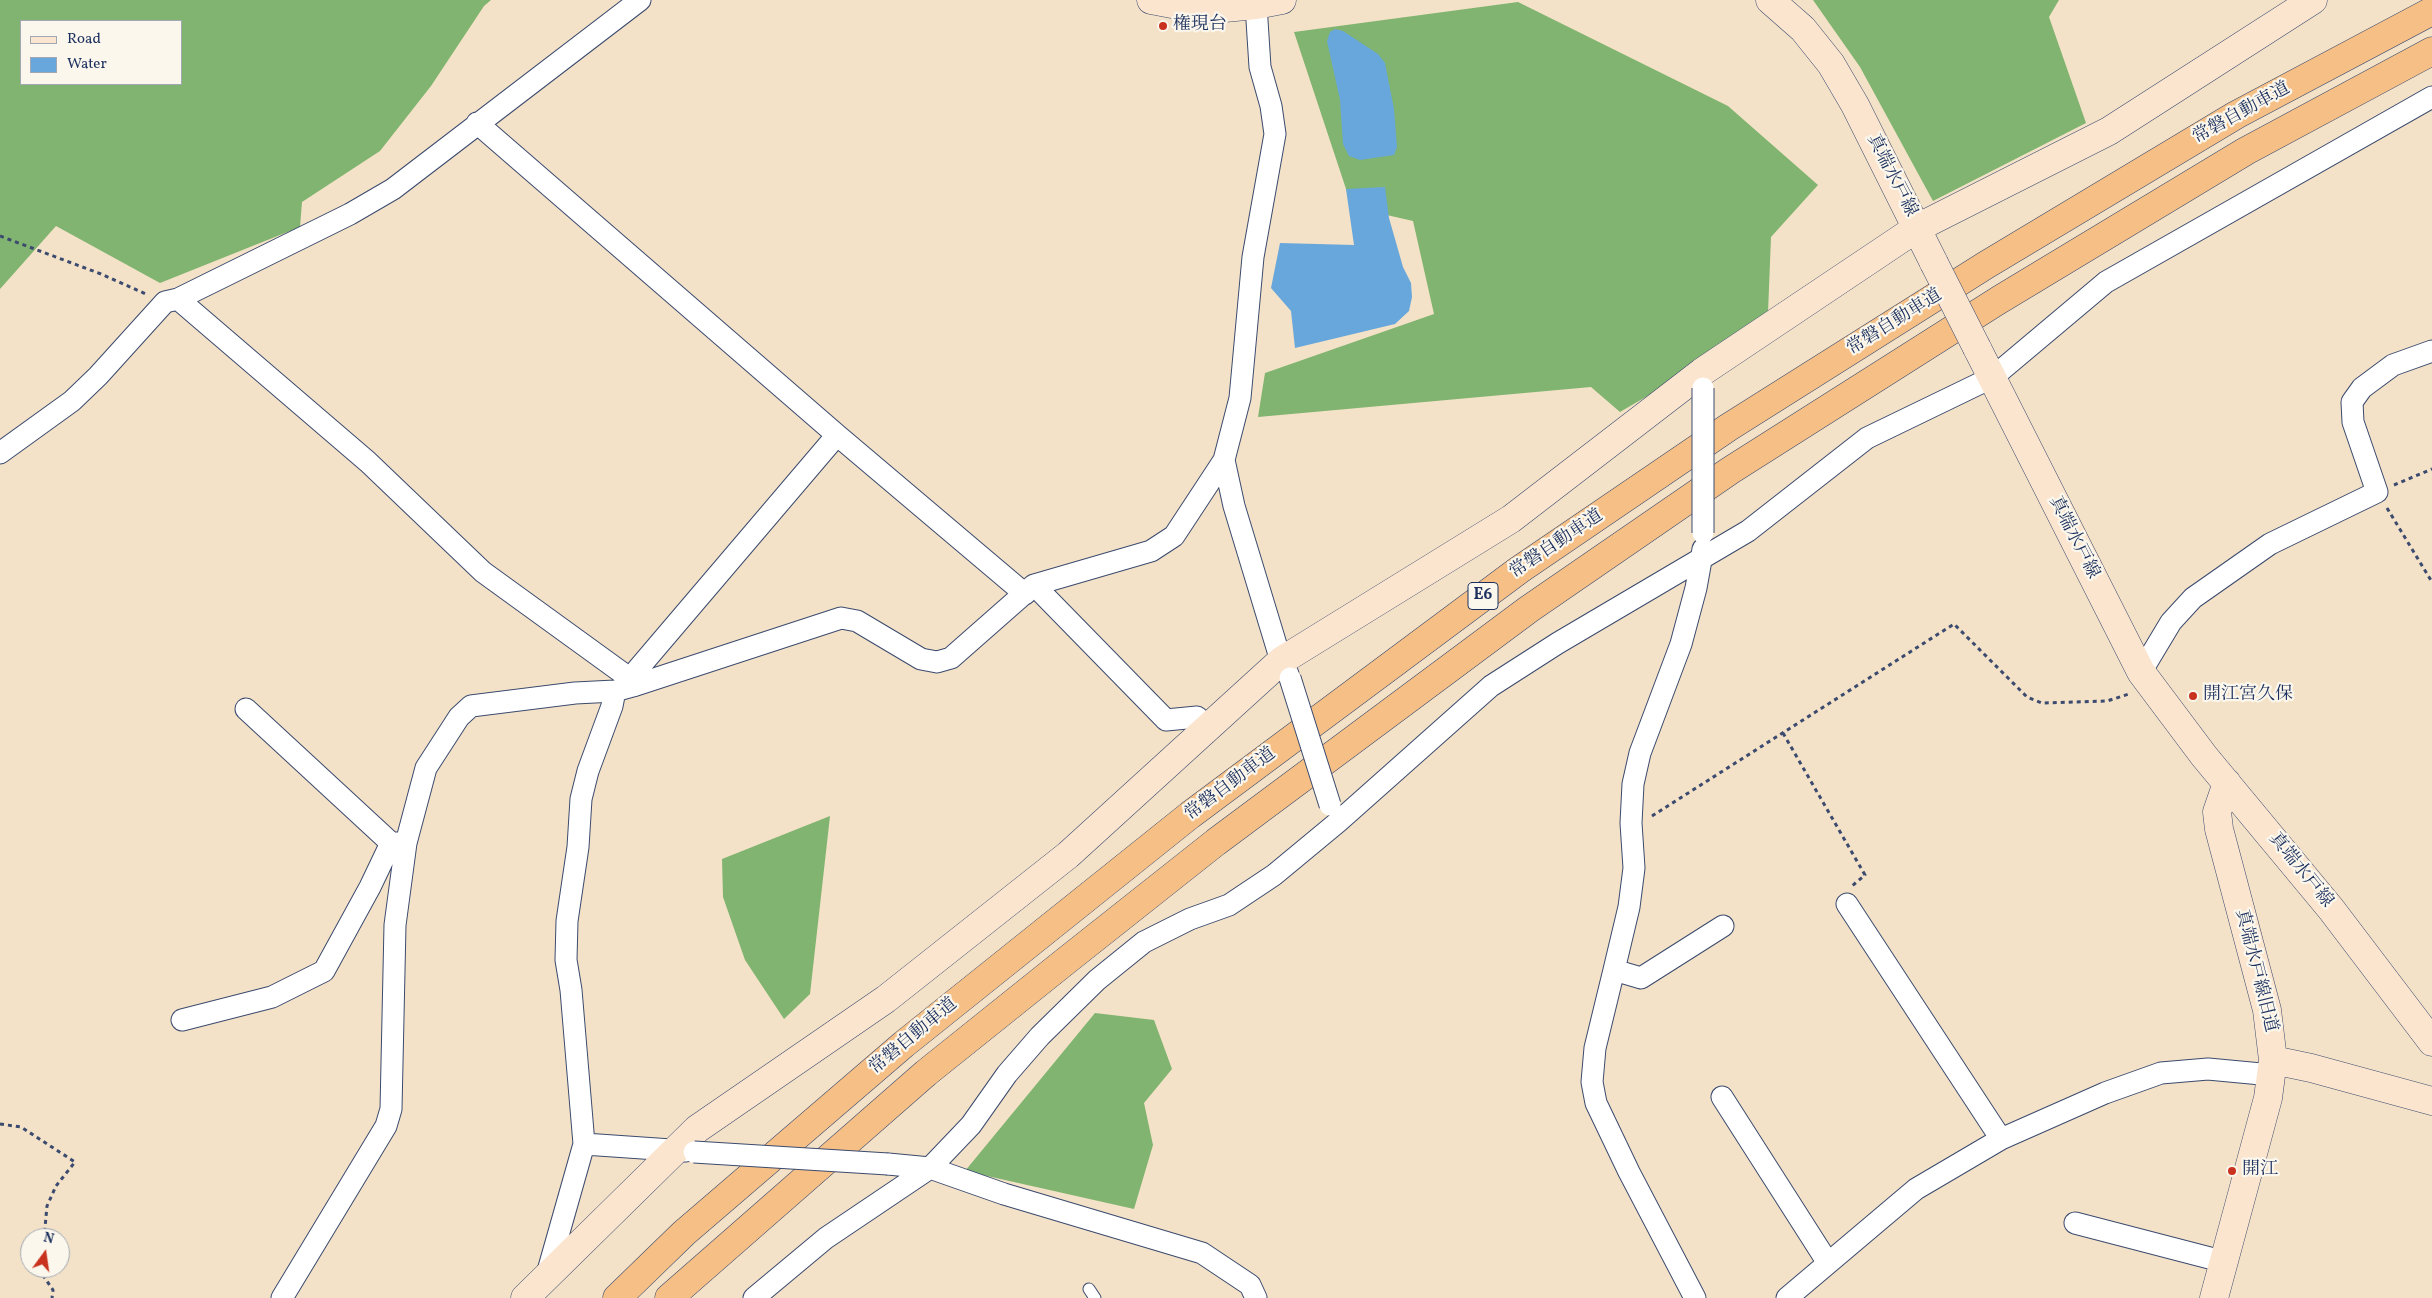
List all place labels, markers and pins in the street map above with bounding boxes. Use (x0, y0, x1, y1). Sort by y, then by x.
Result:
place label: 権現台 (1173, 15, 1227, 37)
marker: 権現台 (1157, 20, 1169, 32)
place label: 開江宮久保 (2203, 685, 2293, 707)
marker: 開江宮久保 (2187, 690, 2199, 702)
place label: 開江 (2242, 1160, 2278, 1182)
marker: 開江 (2226, 1165, 2238, 1177)

